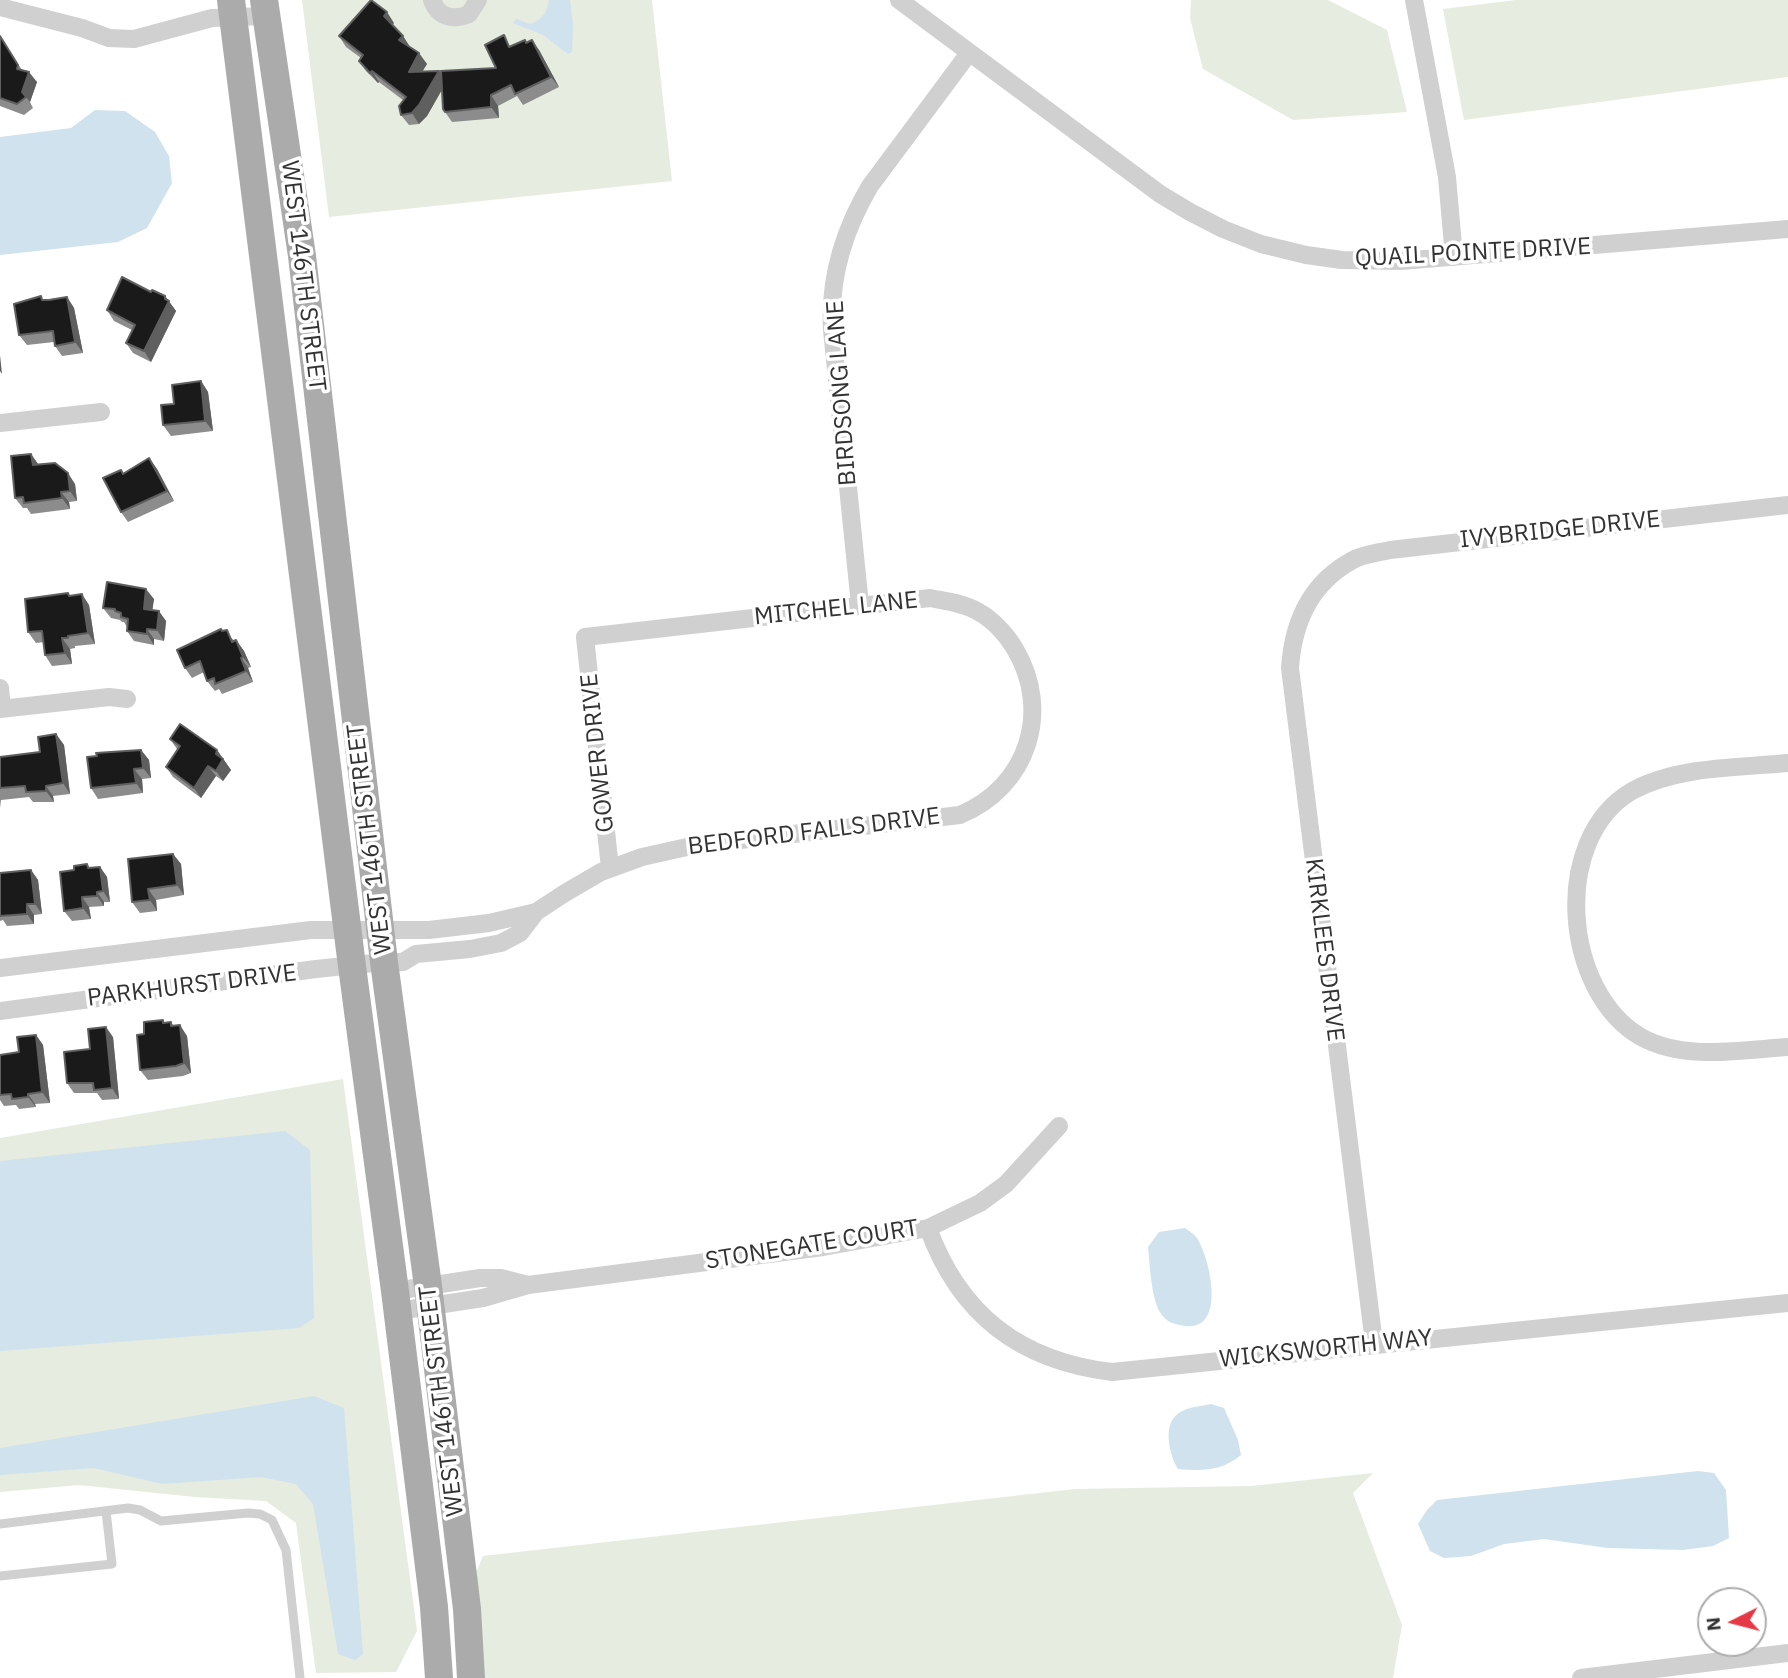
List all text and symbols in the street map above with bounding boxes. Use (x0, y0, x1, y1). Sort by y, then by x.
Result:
street label: WEST 146TH STREET (275, 159, 331, 393)
street label: QUAIL POINTE DRIVE (1354, 232, 1592, 274)
street label: BIRDSONG LANE (821, 299, 863, 487)
street label: IVYBRIDGE DRIVE (1458, 505, 1662, 555)
street label: MITCHEL LANE (753, 586, 919, 632)
street label: GOWER DRIVE (575, 672, 621, 834)
street label: WEST 146TH STREET (342, 722, 398, 956)
street label: BEDFORD FALLS DRIVE (686, 802, 942, 862)
street label: KIRKLEES DRIVE (1298, 857, 1350, 1043)
street label: PARKHURST DRIVE (86, 959, 298, 1013)
street label: STONEGATE COURT (704, 1214, 920, 1276)
street label: WEST 146TH STREET (414, 1284, 470, 1518)
street label: WICKSWORTH WAY (1218, 1323, 1434, 1375)
north arrow (1697, 1587, 1767, 1657)
text: N (1700, 1616, 1726, 1632)

